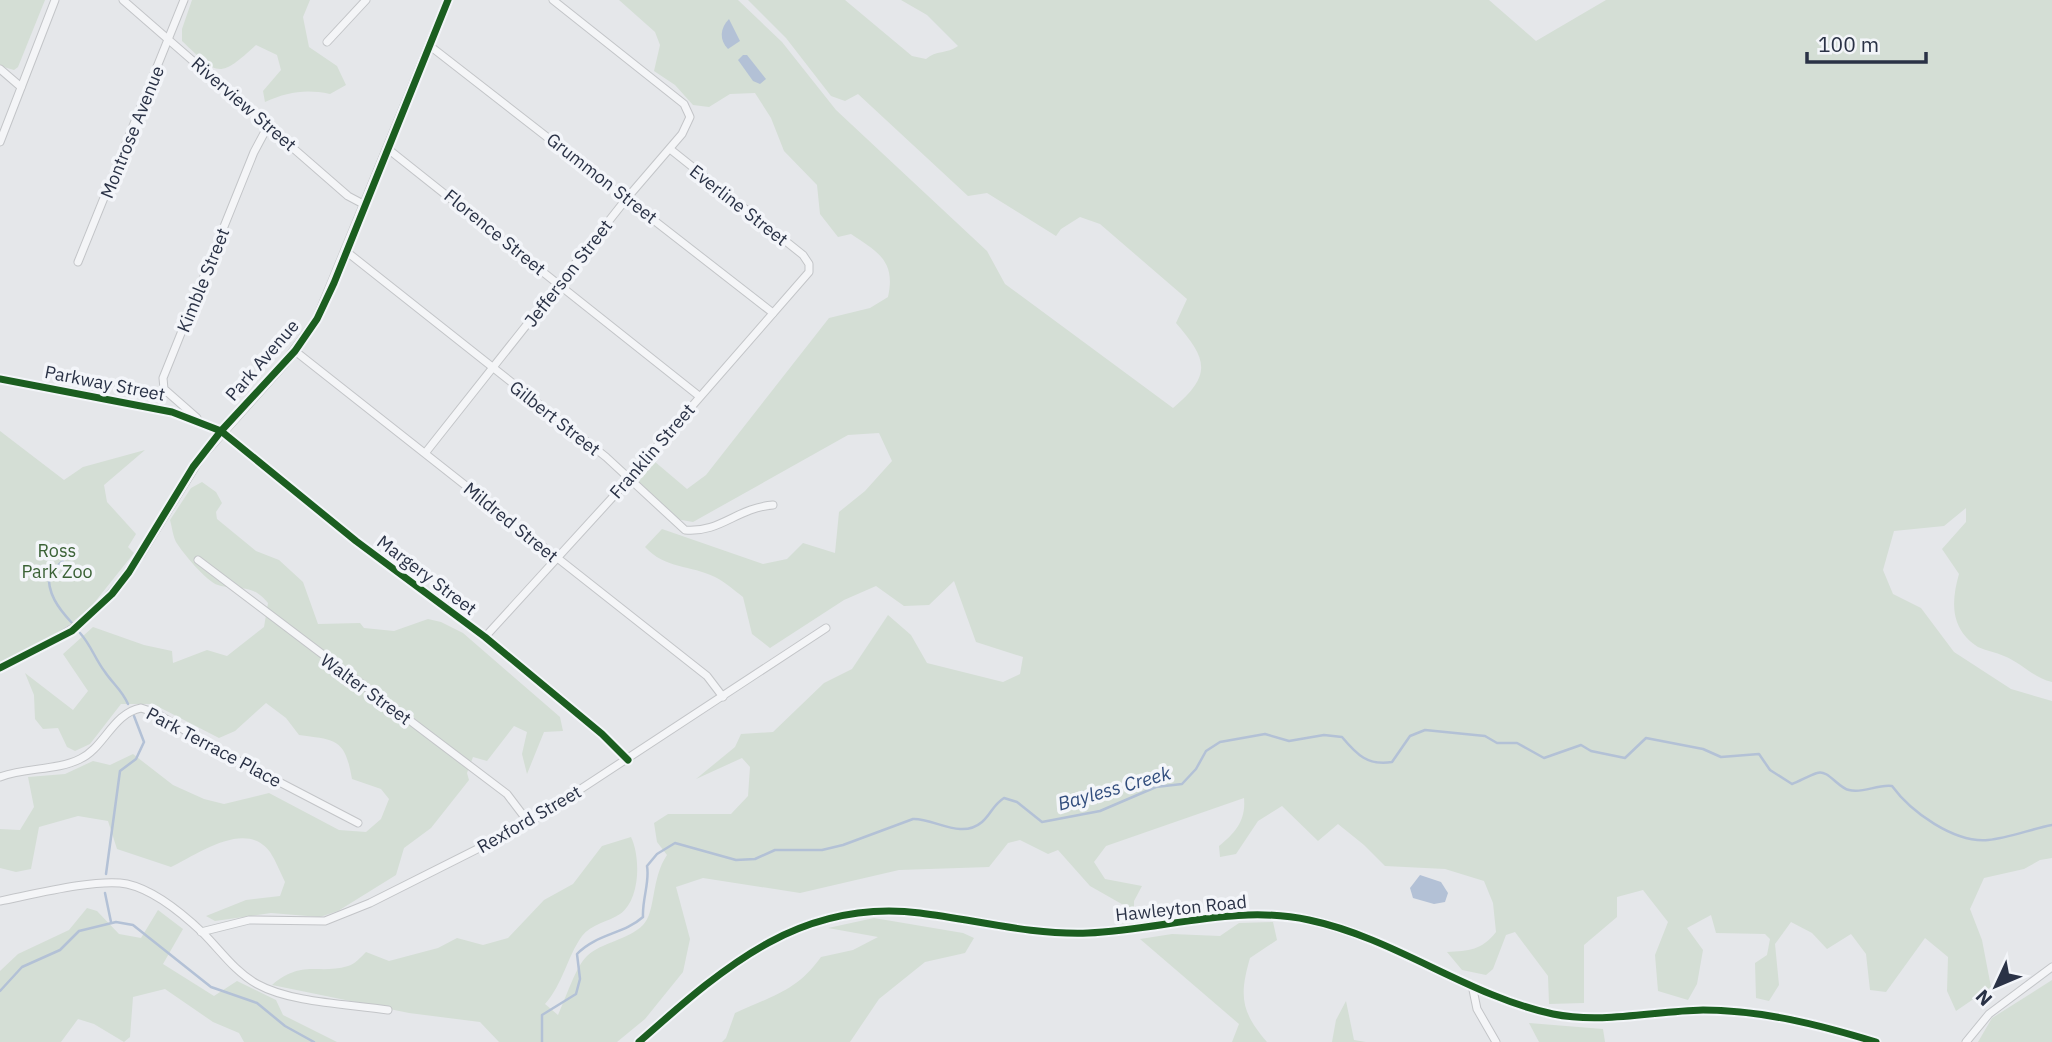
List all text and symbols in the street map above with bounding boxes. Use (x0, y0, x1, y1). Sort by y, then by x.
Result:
scale bar (1807, 21, 1926, 65)
text: 100 m (1818, 30, 1879, 58)
street label: Riverview Street (187, 52, 301, 156)
street label: Montrose Avenue (95, 62, 169, 202)
street label: Grummon Street (542, 127, 662, 229)
street label: Everline Street (685, 159, 793, 251)
street label: Florence Street (440, 184, 550, 280)
street label: Jefferson Street (519, 215, 617, 331)
street label: Kimble Street (172, 224, 234, 336)
street label: Park Avenue (220, 314, 304, 406)
street label: Parkway Street (43, 360, 167, 406)
street label: Gilbert Street (505, 375, 605, 461)
street label: Franklin Street (604, 399, 700, 503)
street label: Mildred Street (459, 477, 563, 567)
street label: Margery Street (373, 530, 481, 620)
park label: Ross Park Zoo (21, 539, 93, 583)
street label: Walter Street (316, 648, 416, 730)
street label: Park Terrace Place (142, 702, 286, 792)
water label: Bayless Creek (1055, 760, 1174, 816)
street label: Rexford Street (473, 780, 585, 858)
street label: Hawleyton Road (1114, 890, 1248, 926)
north arrow (1961, 951, 2031, 1021)
text: N (1970, 985, 1997, 1011)

